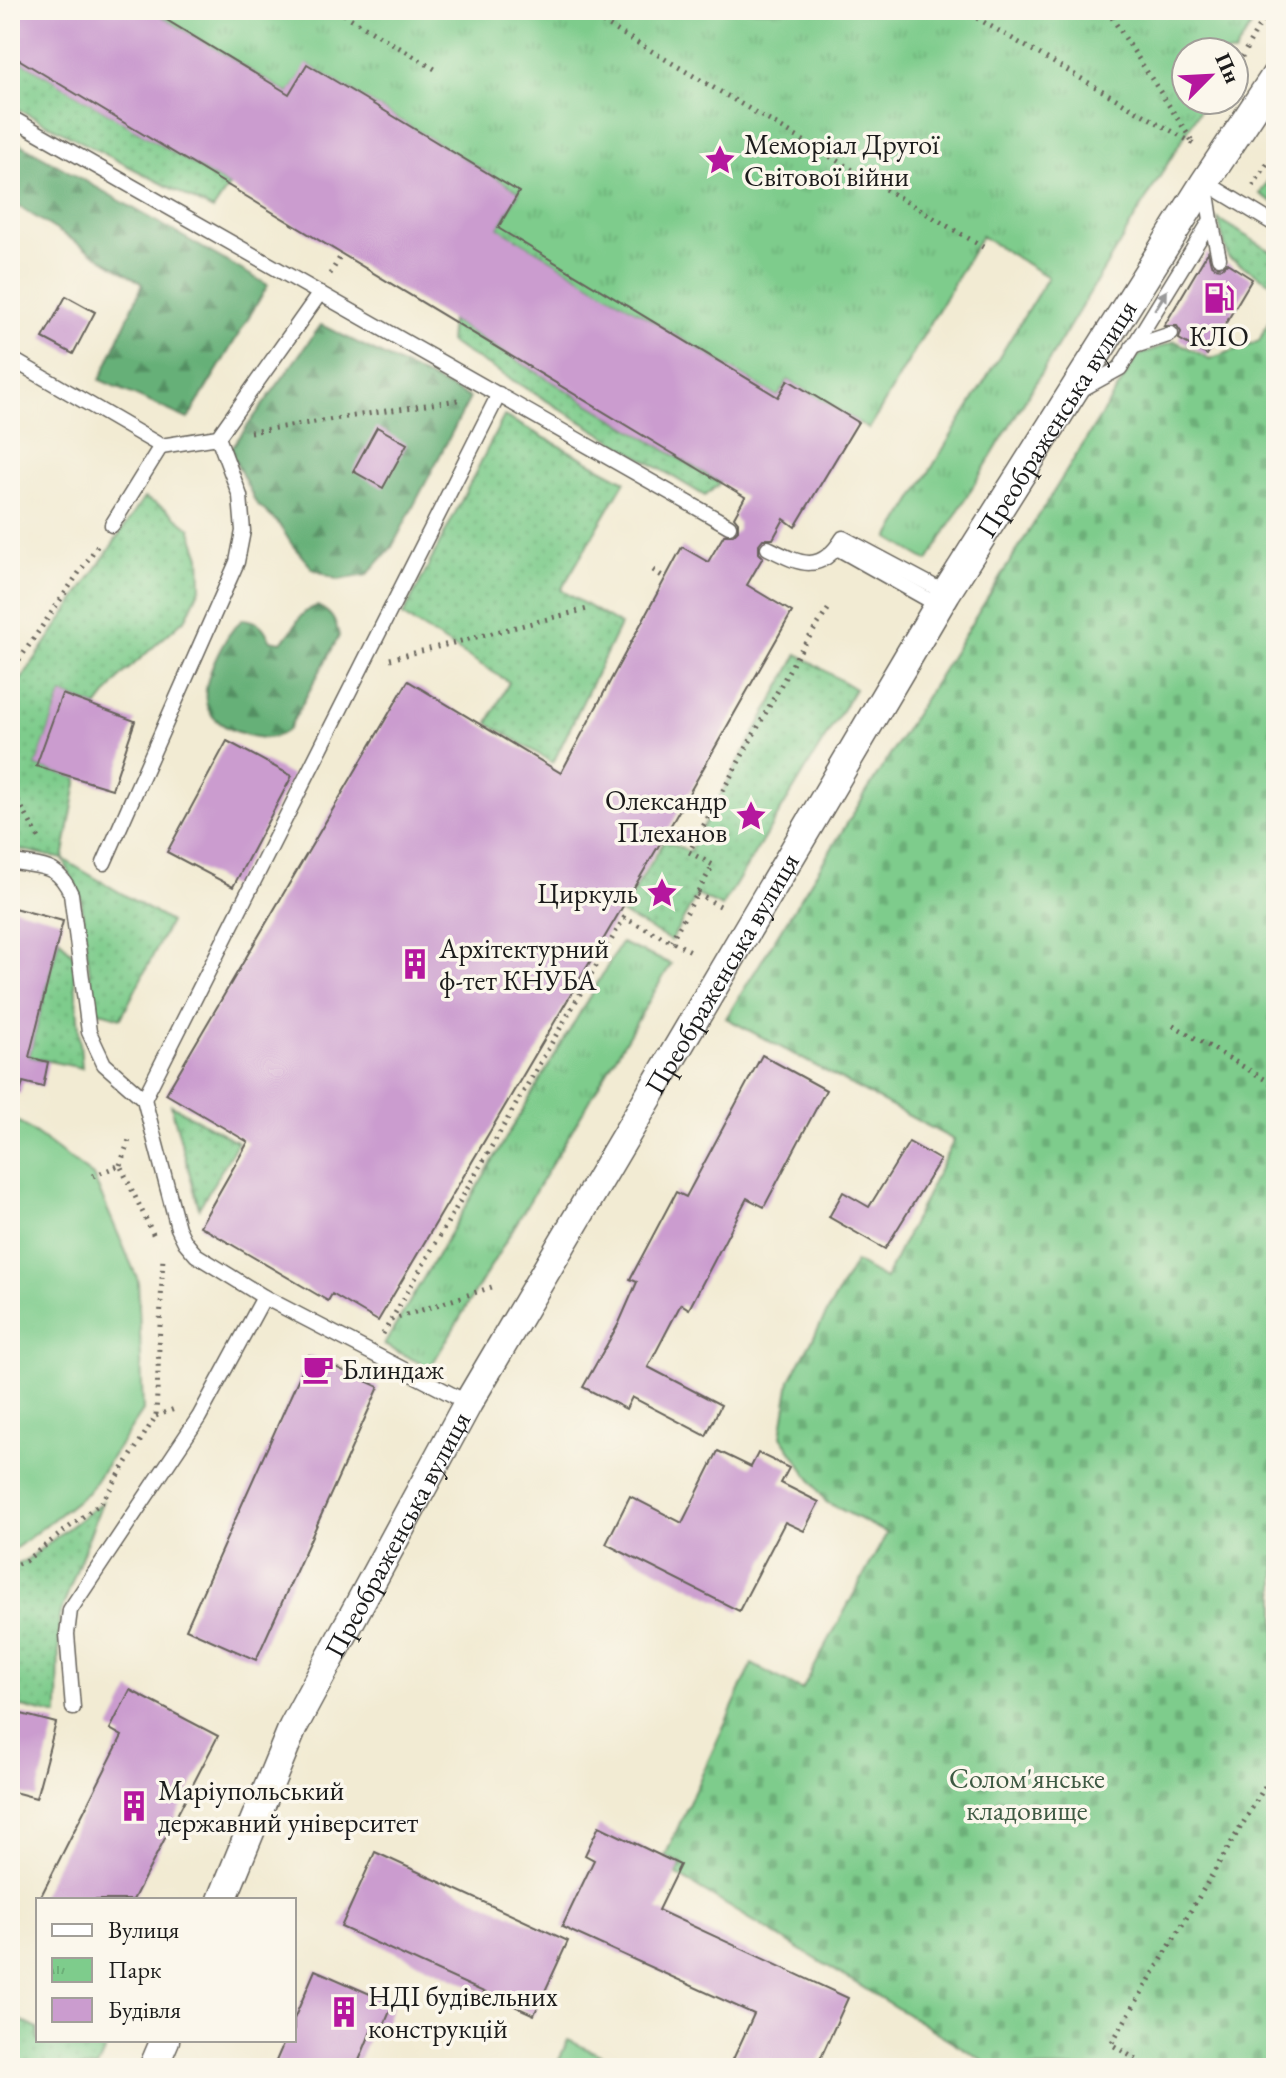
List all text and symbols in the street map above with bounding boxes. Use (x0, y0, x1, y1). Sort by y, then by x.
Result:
north arrow (1170, 36, 1250, 116)
text: Пн (1208, 48, 1247, 88)
place label: Меморіал Другої Світової війни (744, 126, 940, 194)
place icon: Меморіал Другої Світової війни (703, 143, 737, 177)
fuel station icon: КЛО (1202, 281, 1236, 315)
one-way arrow (1154, 289, 1168, 311)
street label: Преображенська вулиця (967, 293, 1144, 544)
place label: КЛО (1189, 318, 1249, 354)
place label: Олександр Плеханов (605, 782, 727, 850)
place icon: Олександр Плеханов (734, 799, 768, 833)
street label: Преображенська вулиця (636, 846, 807, 1101)
place label: Циркуль (537, 875, 638, 911)
place icon: Циркуль (645, 876, 679, 910)
place label: Архітектурний ф-тет КНУБА (438, 930, 609, 998)
building icon: Архітектурний ф-тет КНУБА (398, 947, 432, 981)
place label: Блиндаж (342, 1351, 445, 1387)
cafe icon: Блиндаж (301, 1352, 335, 1386)
street label: Преображенська вулиця (316, 1405, 478, 1664)
park label: Солом'янське кладовище (949, 1760, 1105, 1828)
place label: Маріупольський державний університет (158, 1772, 419, 1840)
building icon: Маріупольський державний університет (117, 1789, 151, 1823)
legend (36, 1898, 296, 2042)
text: Вулиця (108, 1914, 180, 1945)
text: Парк (108, 1954, 162, 1985)
place label: НДІ будівельних конструкцій (368, 1978, 558, 2046)
text: Будівля (108, 1994, 181, 2025)
building icon: НДІ будівельних конструкцій (327, 1995, 361, 2029)

